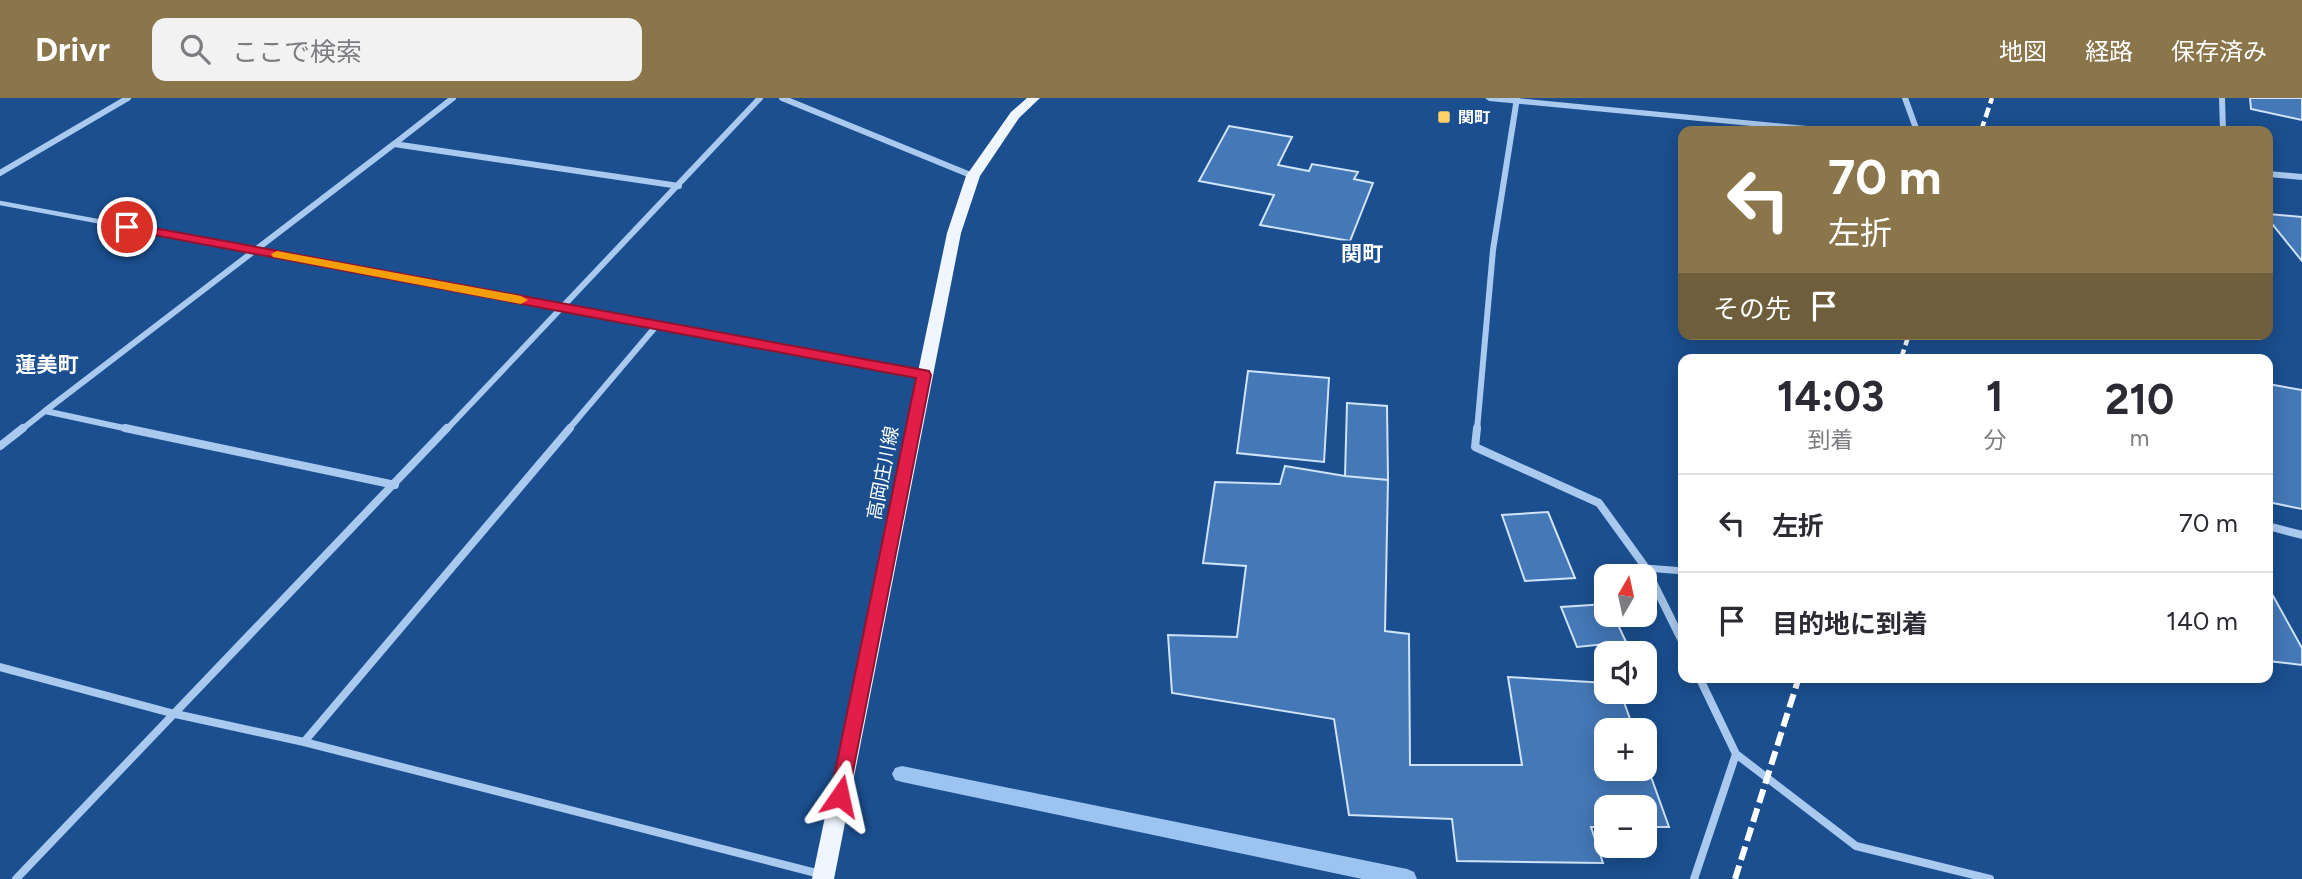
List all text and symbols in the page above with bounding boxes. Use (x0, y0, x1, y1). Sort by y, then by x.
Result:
search box (152, 18, 642, 81)
text: Drivr (35, 30, 110, 69)
icon: search (176, 30, 214, 68)
text: ここで検索 (232, 36, 362, 68)
text: 地図 (1999, 37, 2047, 66)
text: 経路 (2085, 37, 2133, 66)
text: 保存済み (2171, 37, 2267, 66)
place label: 関町 (1458, 108, 1490, 127)
marker: 関町 (1436, 109, 1452, 125)
text: 70 m (1828, 147, 1941, 206)
icon: left (1713, 154, 1804, 245)
pin (97, 197, 157, 257)
icon: arrive (108, 208, 146, 246)
text: 左折 (1828, 214, 1892, 252)
district label: 関町 (1341, 241, 1383, 266)
icon: arrive (1805, 287, 1843, 325)
text: その先 (1713, 293, 1791, 325)
district label: 蓮美町 (16, 352, 79, 377)
text: 14:03 (1777, 371, 1884, 422)
text: 1 (1986, 371, 2003, 422)
text: 210 (2105, 374, 2174, 425)
street label: 高岡庄川線 (863, 424, 903, 522)
text: m (2130, 424, 2149, 452)
text: 到着 (1808, 426, 1854, 454)
text: 分 (1983, 426, 2006, 454)
icon: left (1713, 504, 1751, 542)
text: 70 m (2179, 507, 2238, 539)
text: 左折 (1772, 510, 1824, 542)
north arrow (1594, 564, 1657, 626)
map controls (1594, 564, 1657, 858)
icon: arrive (1713, 602, 1751, 640)
text: 140 m (2166, 605, 2238, 637)
text: 目的地に到着 (1772, 608, 1928, 640)
button: sound (1594, 641, 1657, 704)
button: + (1594, 718, 1657, 781)
position arrow (803, 759, 877, 833)
button: − (1594, 795, 1657, 858)

